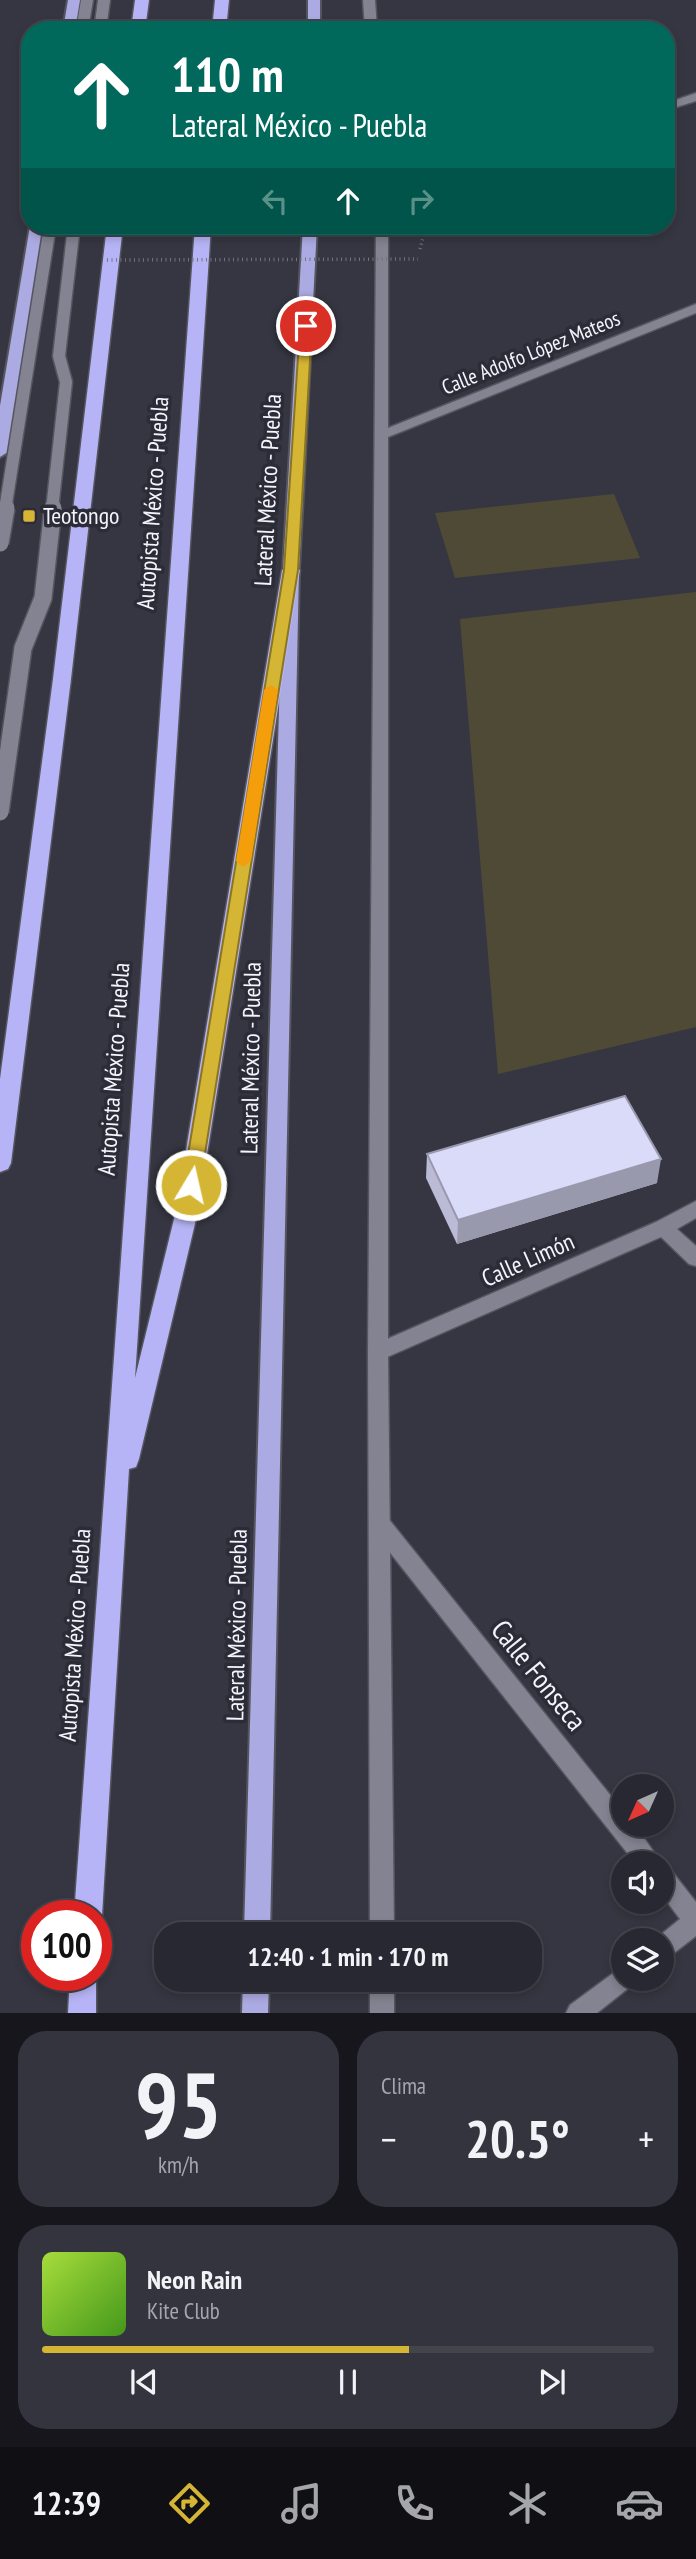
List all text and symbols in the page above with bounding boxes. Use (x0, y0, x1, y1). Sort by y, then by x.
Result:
text: 110 m (171, 42, 284, 106)
icon: ahead (56, 49, 147, 140)
text: Lateral México - Puebla (171, 104, 427, 146)
icon: left (256, 182, 294, 220)
icon: ahead (329, 182, 367, 220)
icon: right (402, 182, 440, 220)
pin (276, 296, 336, 356)
street label: Calle Adolfo López Mateos (438, 304, 624, 401)
icon: arrive (287, 307, 325, 345)
street label: Lateral México - Puebla (247, 393, 288, 587)
street label: Autopista México - Puebla (130, 395, 175, 610)
place label: Teotongo (43, 500, 119, 531)
marker: Teotongo (21, 508, 37, 524)
street label: Autopista México - Puebla (91, 961, 136, 1176)
street label: Lateral México - Puebla (233, 962, 268, 1154)
position arrow (154, 1148, 228, 1222)
street label: Calle Limón (477, 1225, 579, 1294)
street label: Autopista México - Puebla (52, 1527, 97, 1742)
street label: Lateral México - Puebla (219, 1529, 254, 1721)
street label: Calle Fonseca (483, 1612, 595, 1738)
north arrow (611, 1774, 674, 1838)
map controls (611, 1774, 674, 1991)
button: sound (611, 1851, 674, 1914)
speed limit sign: 100 (21, 1900, 112, 1991)
button: layers (611, 1928, 674, 1991)
text: 12:40 · 1 min · 170 m (248, 1940, 448, 1973)
text: 95 (135, 2045, 222, 2163)
text: Clima (381, 2071, 426, 2100)
text: 20.5° (465, 2105, 570, 2172)
text: − (381, 2114, 397, 2163)
text: + (638, 2114, 654, 2163)
text: km/h (158, 2150, 199, 2179)
text: Neon Rain (147, 2263, 242, 2296)
text: Kite Club (147, 2296, 220, 2325)
icon: previous (125, 2363, 163, 2401)
icon: pause (329, 2363, 367, 2401)
icon: next (533, 2363, 571, 2401)
icon: directions (165, 2479, 214, 2528)
icon: music (277, 2479, 326, 2528)
icon: phone (390, 2479, 439, 2528)
icon: climate (503, 2479, 552, 2528)
icon: car (615, 2479, 664, 2528)
text: 12:39 (32, 2482, 101, 2524)

